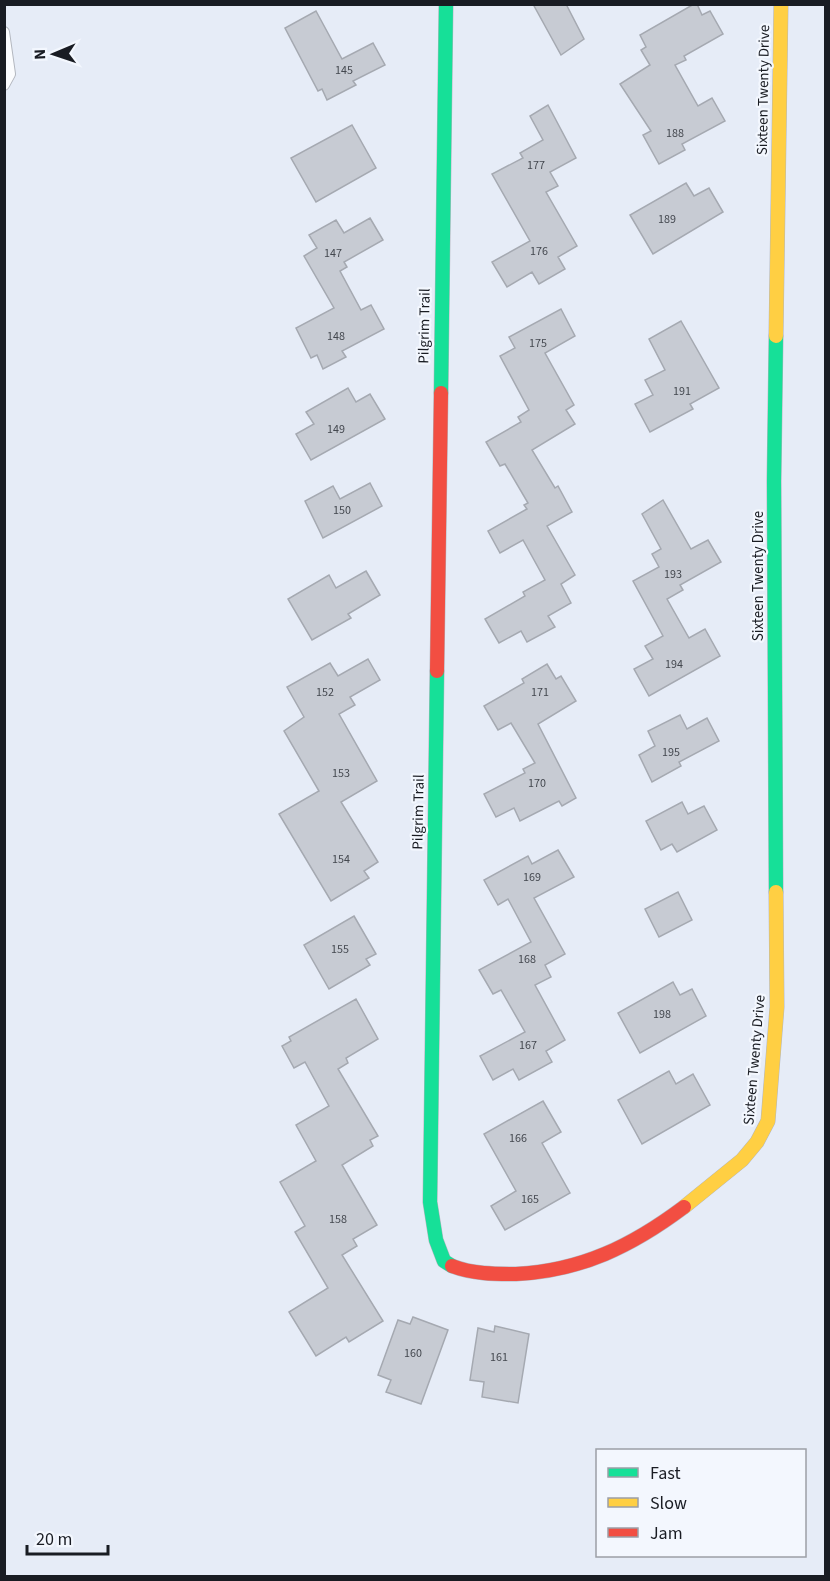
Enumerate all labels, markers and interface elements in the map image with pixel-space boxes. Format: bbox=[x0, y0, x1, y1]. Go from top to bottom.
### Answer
north arrow bbox=[24, 24, 84, 84]
street label: Sixteen Twenty Drive bbox=[752, 25, 775, 155]
text: N bbox=[29, 49, 51, 60]
house number: 145 bbox=[335, 62, 353, 79]
house number: 188 bbox=[666, 125, 684, 142]
house number: 177 bbox=[527, 157, 545, 174]
house number: 189 bbox=[658, 211, 676, 228]
house number: 176 bbox=[530, 243, 548, 260]
house number: 147 bbox=[324, 245, 342, 262]
street label: Pilgrim Trail bbox=[413, 288, 436, 364]
house number: 148 bbox=[327, 328, 345, 345]
house number: 175 bbox=[529, 335, 547, 352]
house number: 191 bbox=[673, 383, 691, 400]
house number: 149 bbox=[327, 421, 345, 438]
house number: 150 bbox=[333, 502, 351, 519]
street label: Sixteen Twenty Drive bbox=[748, 511, 769, 641]
house number: 193 bbox=[664, 566, 682, 583]
house number: 194 bbox=[665, 656, 683, 673]
house number: 152 bbox=[316, 684, 334, 701]
house number: 171 bbox=[531, 684, 549, 701]
house number: 195 bbox=[662, 744, 680, 761]
house number: 153 bbox=[332, 765, 350, 782]
street label: Pilgrim Trail bbox=[407, 774, 430, 850]
house number: 170 bbox=[528, 775, 546, 792]
house number: 154 bbox=[332, 851, 350, 868]
house number: 169 bbox=[523, 869, 541, 886]
house number: 155 bbox=[331, 941, 349, 958]
house number: 168 bbox=[518, 951, 536, 968]
street label: Sixteen Twenty Drive bbox=[738, 994, 771, 1126]
house number: 198 bbox=[653, 1006, 671, 1023]
house number: 167 bbox=[519, 1037, 537, 1054]
house number: 166 bbox=[509, 1130, 527, 1147]
house number: 165 bbox=[521, 1191, 539, 1208]
house number: 158 bbox=[329, 1211, 347, 1228]
house number: 160 bbox=[404, 1345, 422, 1362]
house number: 161 bbox=[490, 1349, 508, 1366]
legend bbox=[596, 1449, 806, 1557]
text: Fast bbox=[650, 1461, 681, 1486]
text: Slow bbox=[650, 1491, 687, 1516]
scale bar bbox=[27, 1518, 108, 1556]
text: Jam bbox=[650, 1521, 683, 1546]
text: 20 m bbox=[36, 1527, 72, 1552]

